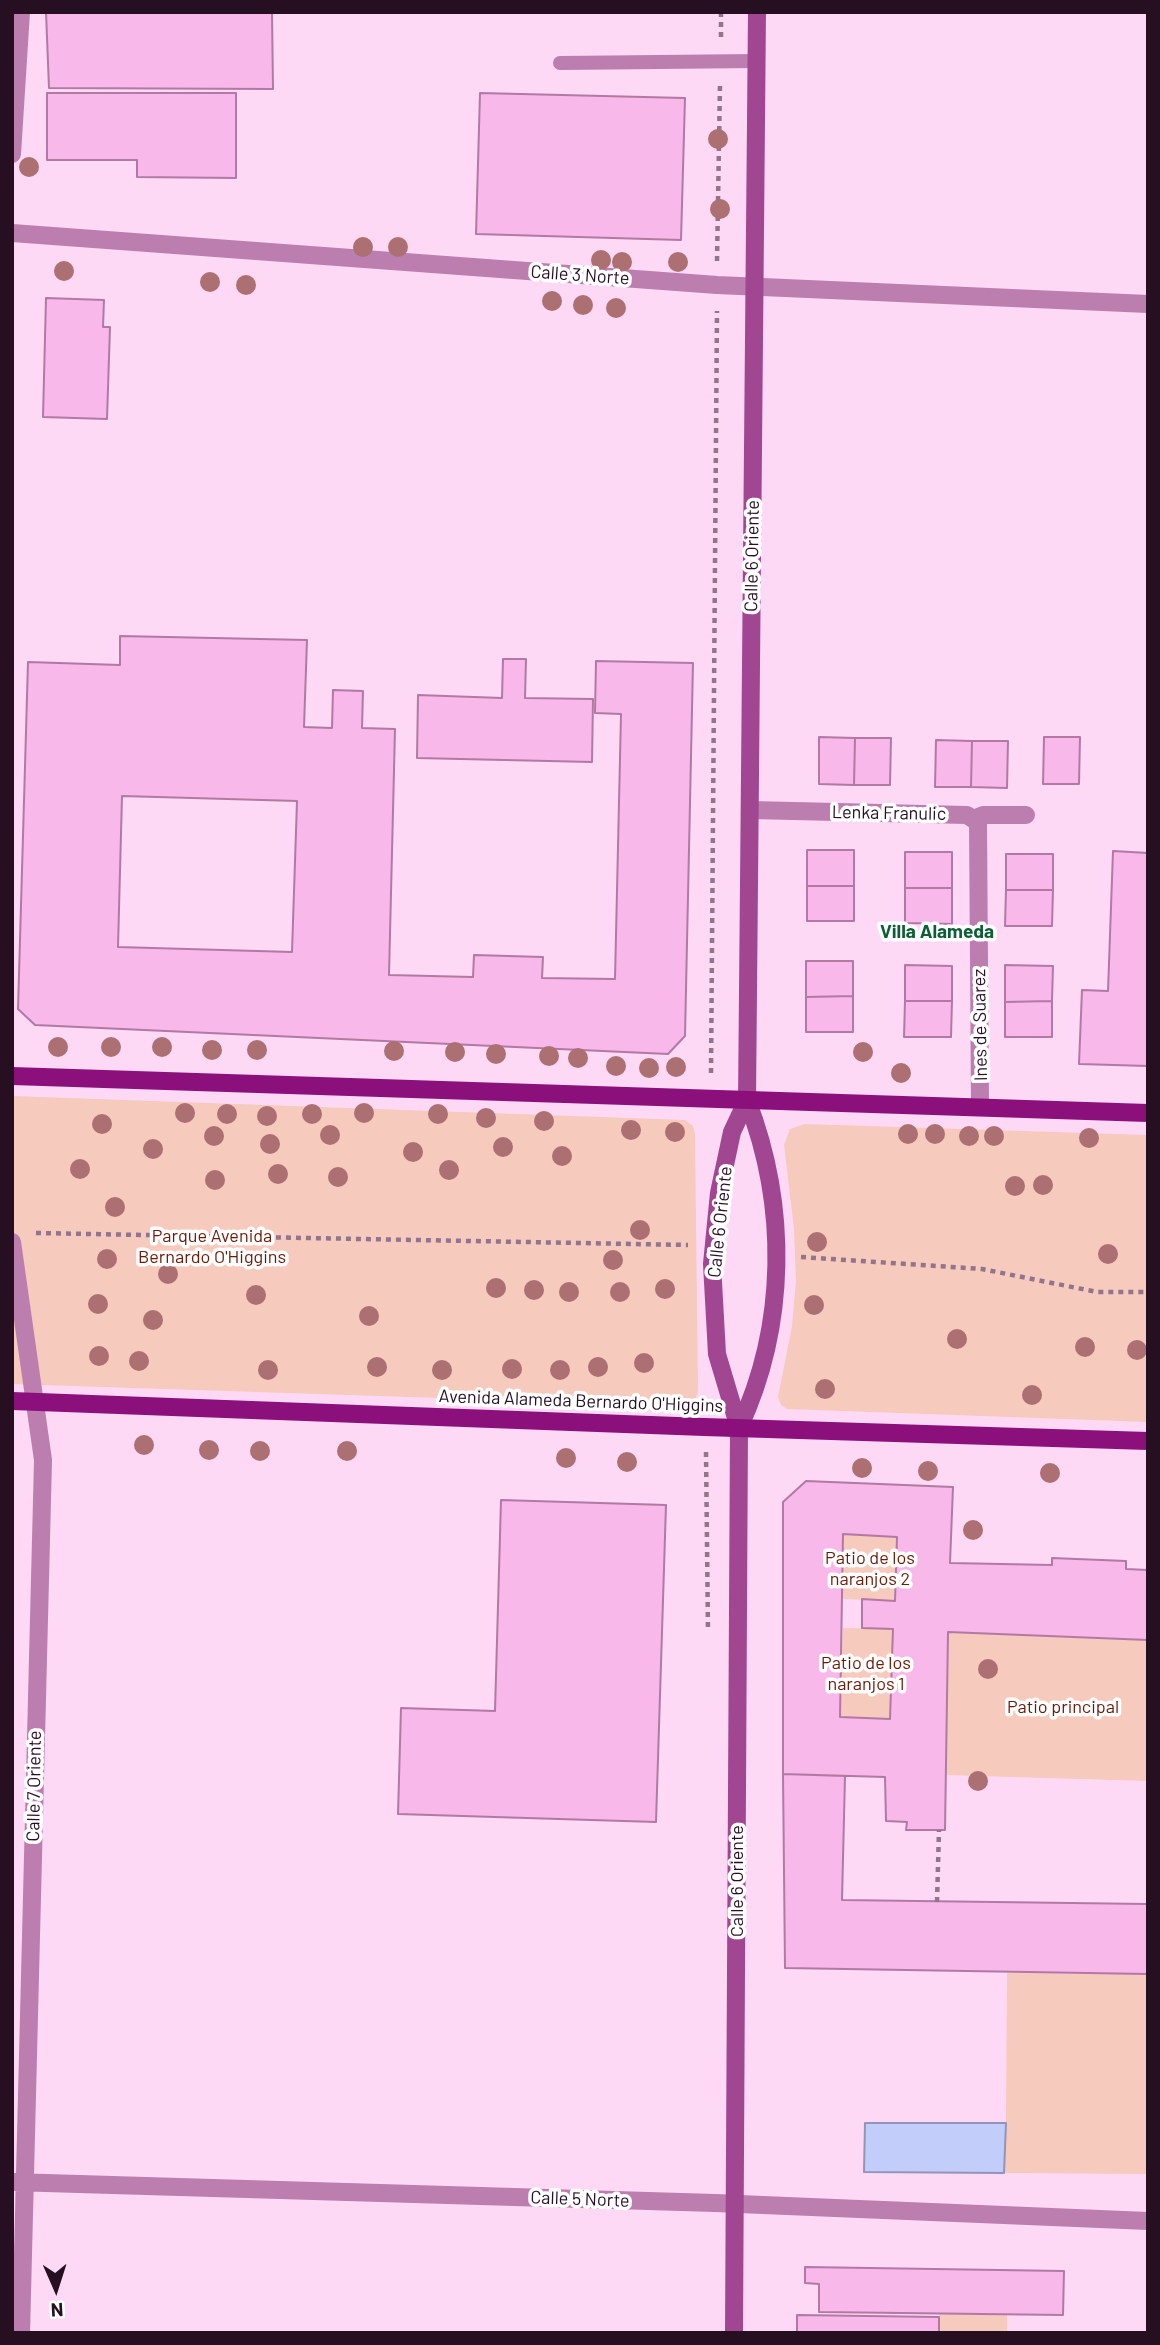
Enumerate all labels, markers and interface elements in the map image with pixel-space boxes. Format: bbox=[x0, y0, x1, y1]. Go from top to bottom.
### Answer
street label: Calle 3 Norte bbox=[530, 261, 630, 289]
street label: Calle 6 Oriente bbox=[740, 500, 764, 612]
street label: Lenka Franulic bbox=[832, 801, 946, 825]
district label: Villa Alameda bbox=[880, 921, 994, 943]
street label: Ines de Suarez bbox=[968, 969, 992, 1081]
street label: Calle 6 Oriente bbox=[703, 1165, 737, 1279]
park label: Parque Avenida Bernardo O'Higgins bbox=[138, 1225, 286, 1268]
street label: Avenida Alameda Bernardo O'Higgins bbox=[438, 1385, 724, 1417]
park label: Patio de los naranjos 2 bbox=[825, 1547, 915, 1590]
park label: Patio de los naranjos 1 bbox=[821, 1652, 911, 1694]
park label: Patio principal bbox=[1007, 1696, 1119, 1718]
street label: Calle 7 Oriente bbox=[22, 1730, 46, 1842]
street label: Calle 6 Oriente bbox=[726, 1825, 748, 1937]
street label: Calle 5 Norte bbox=[530, 2186, 630, 2212]
north arrow bbox=[21, 2254, 91, 2324]
text: N bbox=[50, 2299, 64, 2322]

